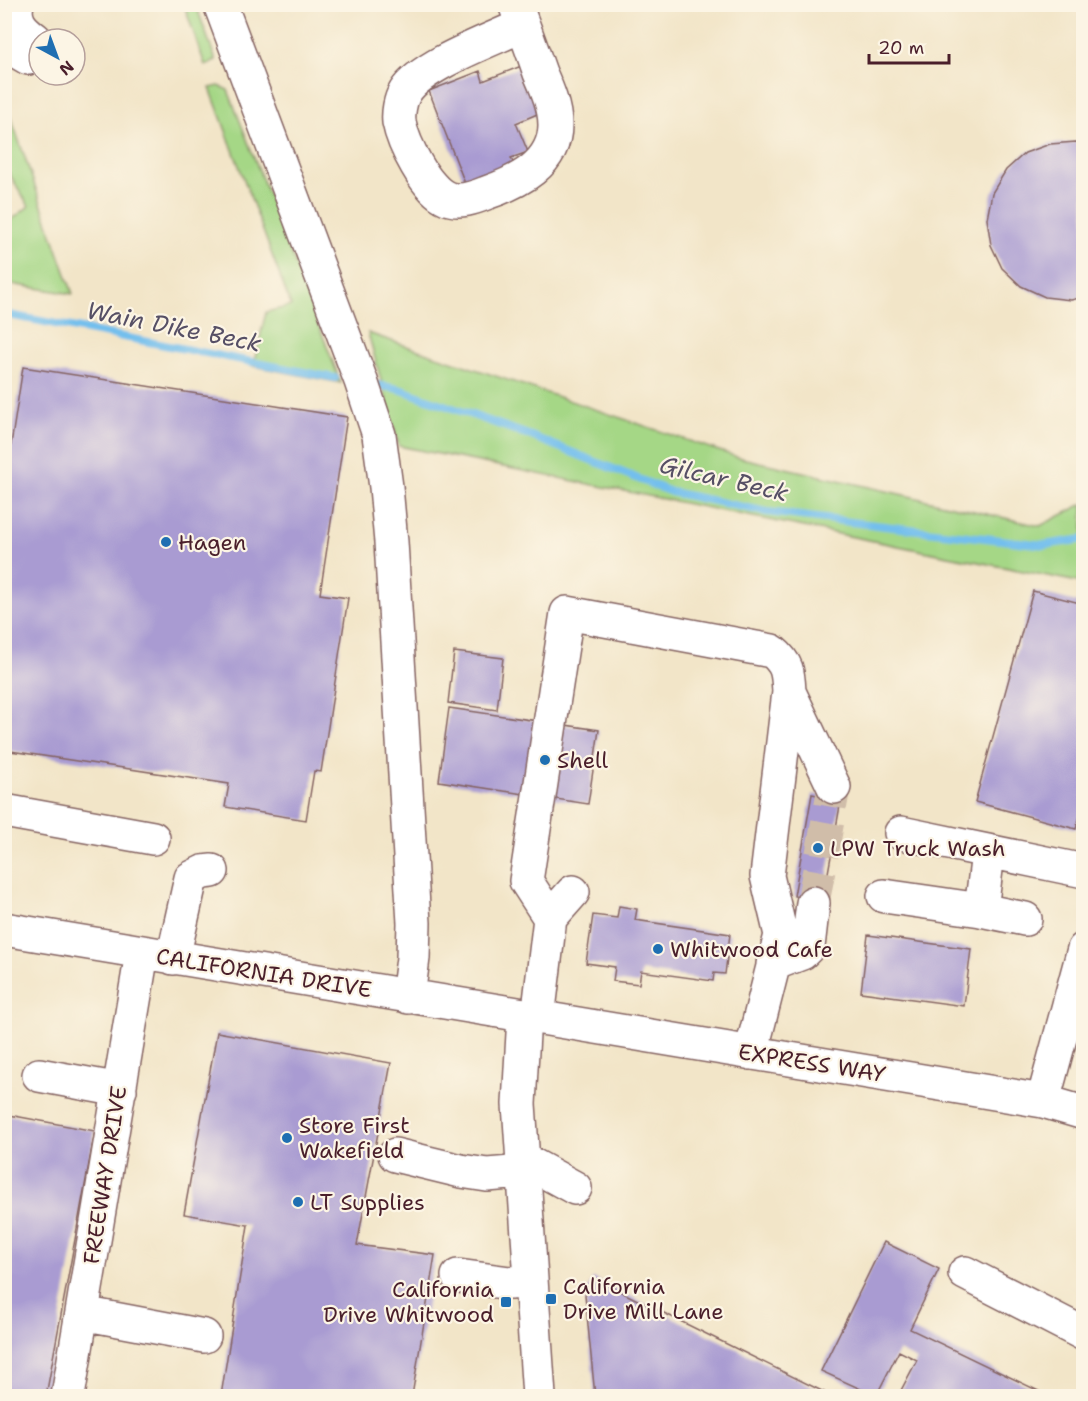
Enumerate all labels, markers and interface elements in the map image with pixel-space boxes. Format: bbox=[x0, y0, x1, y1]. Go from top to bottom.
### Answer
north arrow bbox=[27, 27, 87, 87]
scale bar bbox=[869, 27, 948, 65]
text: 20 m bbox=[878, 36, 924, 60]
text: N bbox=[55, 56, 78, 80]
water label: Wain Dike Beck bbox=[84, 294, 264, 360]
water label: Gilcar Beck bbox=[656, 449, 792, 509]
place label: Hagen bbox=[178, 528, 246, 557]
marker: Hagen bbox=[159, 535, 173, 549]
place label: Shell bbox=[557, 746, 608, 775]
marker: Shell bbox=[538, 753, 552, 767]
place label: LPW Truck Wash bbox=[830, 834, 1006, 863]
marker: LPW Truck Wash bbox=[811, 841, 825, 855]
place label: Whitwood Cafe bbox=[670, 935, 833, 964]
street label: CALIFORNIA DRIVE bbox=[154, 942, 374, 1004]
marker: Whitwood Cafe bbox=[651, 942, 665, 956]
street label: EXPRESS WAY bbox=[736, 1037, 888, 1089]
street label: FREEWAY DRIVE bbox=[77, 1084, 133, 1266]
place label: Store First Wakefield bbox=[299, 1111, 410, 1165]
marker: Store First Wakefield bbox=[280, 1131, 294, 1145]
place label: LT Supplies bbox=[310, 1188, 425, 1217]
marker: LT Supplies bbox=[291, 1195, 305, 1209]
place label: California Drive Mill Lane bbox=[563, 1272, 724, 1326]
place label: California Drive Whitwood bbox=[323, 1275, 494, 1329]
marker: California Drive Mill Lane bbox=[544, 1292, 558, 1306]
marker: California Drive Whitwood bbox=[499, 1295, 513, 1309]

